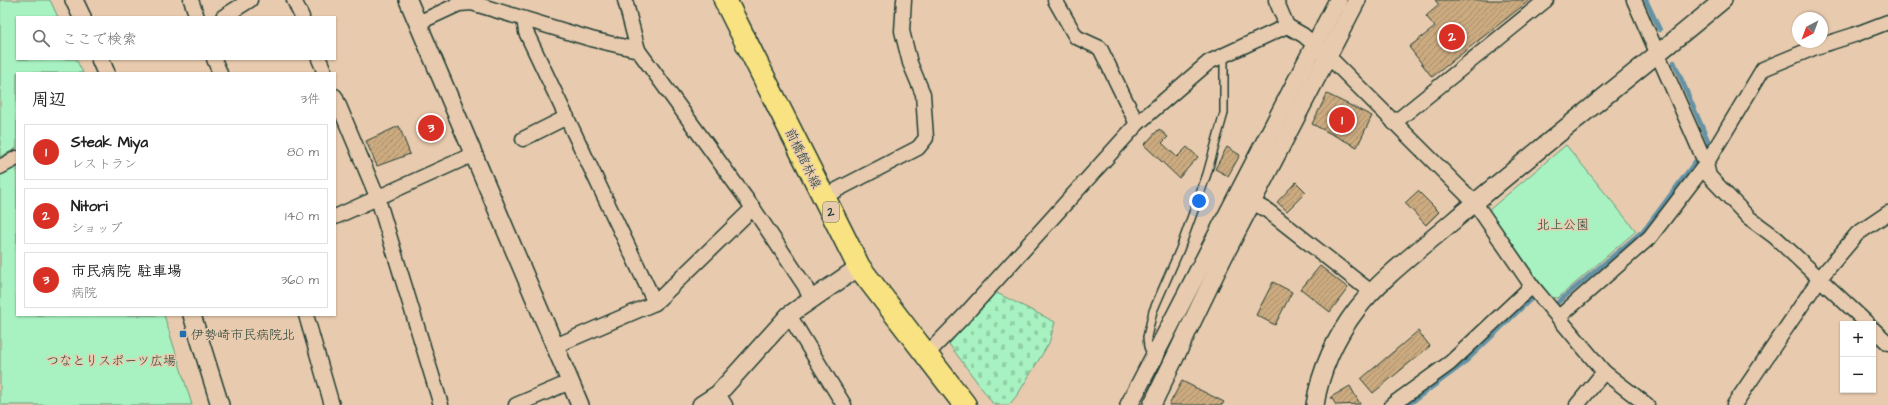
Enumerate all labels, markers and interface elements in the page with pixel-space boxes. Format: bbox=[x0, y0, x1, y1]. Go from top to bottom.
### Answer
north arrow bbox=[1792, 12, 1828, 48]
search box bbox=[16, 16, 336, 60]
pin: 2 bbox=[1439, 22, 1465, 52]
icon: search bbox=[30, 27, 52, 49]
text: ここで検索 bbox=[62, 29, 137, 50]
text: 周辺 bbox=[32, 88, 66, 112]
text: 3件 bbox=[300, 90, 320, 108]
pin: 1 bbox=[1329, 105, 1355, 135]
pin: 3 bbox=[418, 113, 444, 143]
street label: 前橋館林線 bbox=[781, 125, 826, 192]
text: Steak Miya bbox=[71, 132, 148, 153]
text: 1 bbox=[45, 143, 47, 161]
text: 80 m bbox=[287, 143, 319, 161]
text: レストラン bbox=[71, 155, 137, 173]
your location bbox=[1189, 191, 1209, 211]
text: Nitori bbox=[71, 196, 108, 217]
road number: 2 bbox=[823, 202, 839, 222]
text: 2 bbox=[42, 207, 50, 225]
text: 140 m bbox=[285, 207, 319, 225]
park label: 北上公園 bbox=[1537, 216, 1589, 234]
text: ショップ bbox=[71, 219, 122, 237]
text: 市民病院 駐車場 bbox=[71, 261, 182, 282]
text: 3 bbox=[43, 271, 49, 289]
text: 360 m bbox=[281, 271, 319, 289]
text: 病院 bbox=[71, 284, 97, 302]
map controls bbox=[1840, 321, 1876, 393]
button: + bbox=[1840, 321, 1876, 357]
place label: 伊勢崎市民病院北 bbox=[191, 326, 295, 344]
marker: 伊勢崎市民病院北 bbox=[178, 329, 188, 339]
park label: つなとりスポーツ広場 bbox=[46, 352, 176, 370]
button: − bbox=[1840, 357, 1876, 393]

